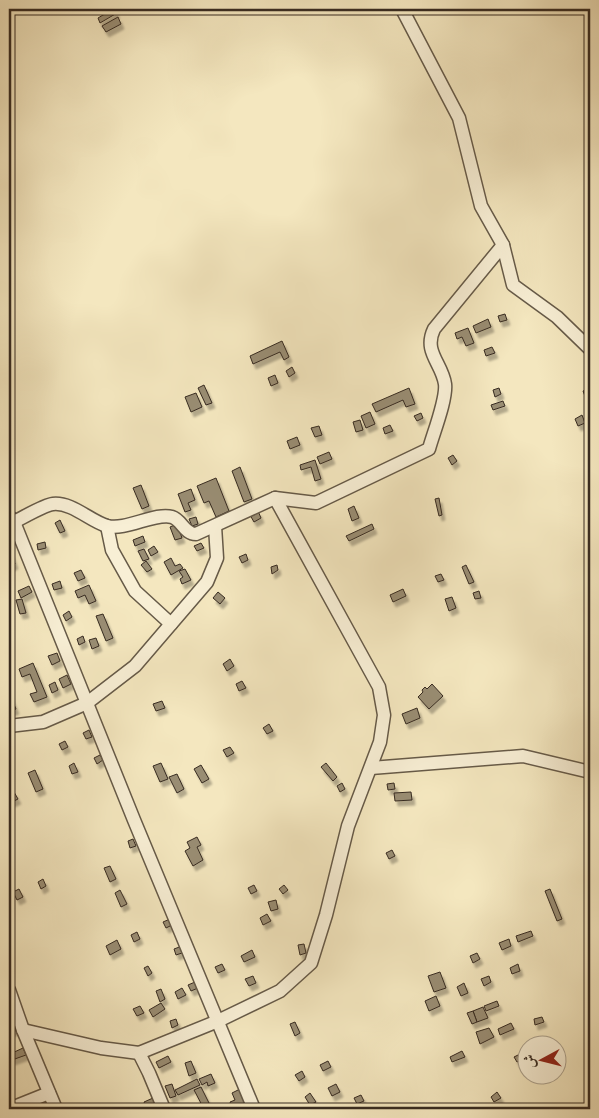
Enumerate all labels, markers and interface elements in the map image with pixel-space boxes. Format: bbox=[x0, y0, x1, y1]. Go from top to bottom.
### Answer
north arrow bbox=[516, 1036, 566, 1086]
text: ش bbox=[520, 1053, 540, 1069]

